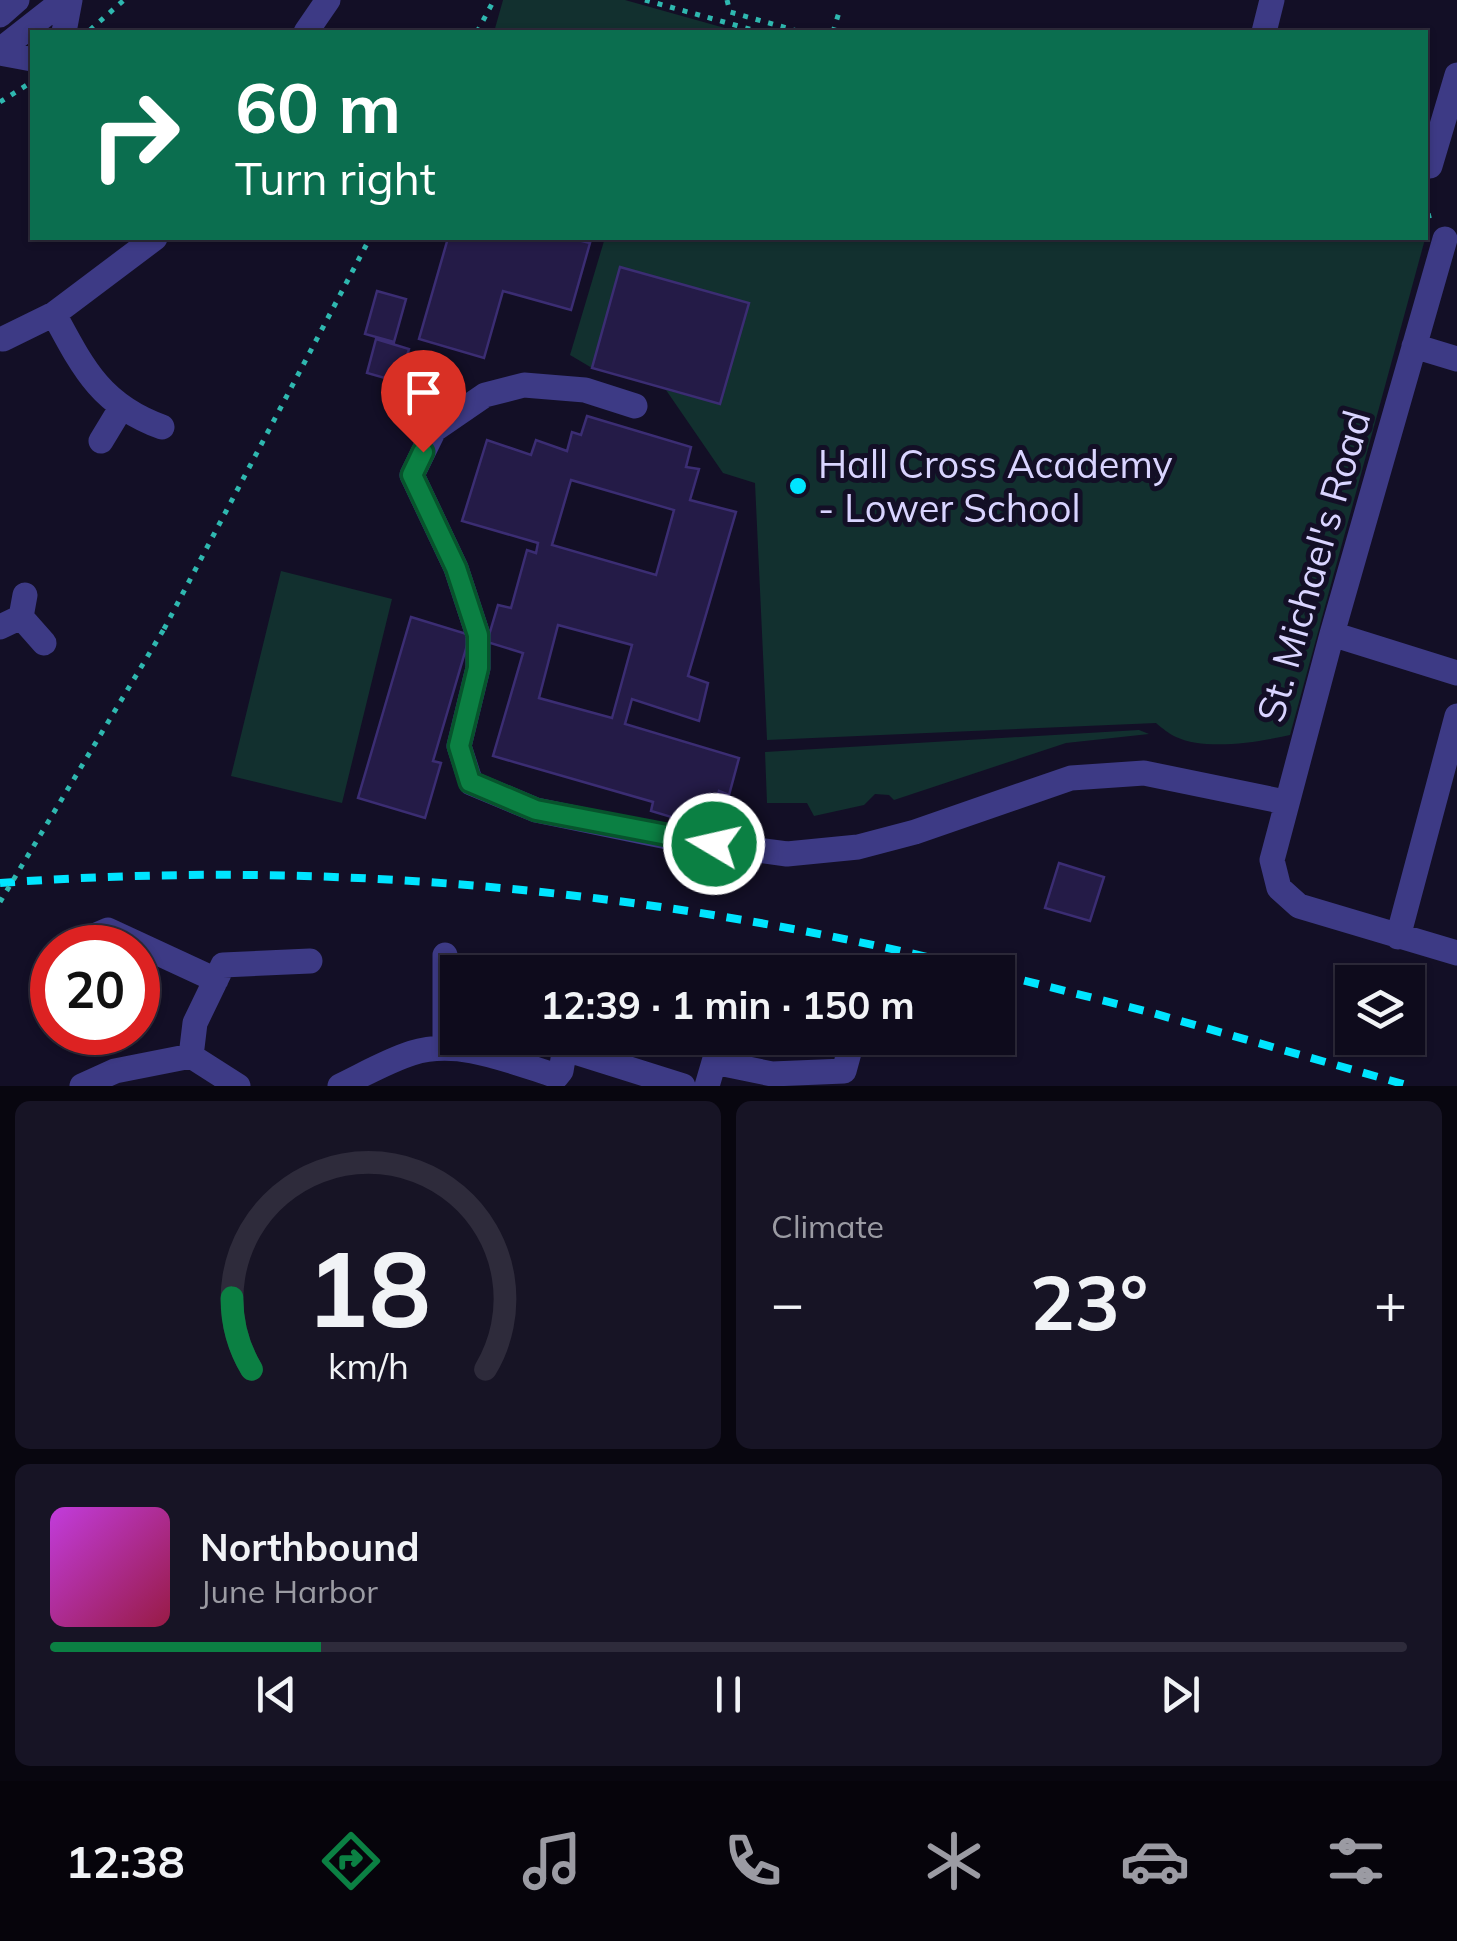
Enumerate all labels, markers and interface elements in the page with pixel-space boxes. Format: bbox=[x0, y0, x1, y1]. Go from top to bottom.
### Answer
text: 60 m bbox=[235, 63, 401, 151]
icon: right bbox=[70, 70, 200, 200]
text: Turn right bbox=[235, 150, 436, 206]
pin bbox=[381, 350, 466, 453]
icon: arrive bbox=[396, 365, 451, 420]
street label: St. Michael's Road bbox=[1246, 405, 1380, 727]
place label: Hall Cross Academy - Lower School bbox=[818, 440, 1173, 532]
marker: Hall Cross Academy - Lower School bbox=[787, 475, 809, 497]
position arrow bbox=[662, 792, 766, 896]
speed limit sign: 20 bbox=[30, 925, 160, 1055]
map controls bbox=[1335, 965, 1425, 1055]
button: layers bbox=[1335, 965, 1425, 1055]
text: 12:39 · 1 min · 150 m bbox=[540, 981, 915, 1029]
text: Climate bbox=[771, 1206, 884, 1246]
text: 18 bbox=[306, 1222, 430, 1353]
text: 23° bbox=[1030, 1255, 1148, 1349]
text: − bbox=[771, 1268, 804, 1337]
text: + bbox=[1374, 1268, 1407, 1337]
text: km/h bbox=[328, 1343, 408, 1388]
text: Northbound bbox=[200, 1523, 420, 1571]
text: June Harbor bbox=[200, 1571, 378, 1611]
icon: previous bbox=[249, 1667, 304, 1722]
icon: pause bbox=[701, 1667, 756, 1722]
icon: next bbox=[1153, 1667, 1208, 1722]
icon: directions bbox=[316, 1826, 386, 1896]
icon: music bbox=[517, 1826, 587, 1896]
icon: phone bbox=[718, 1826, 788, 1896]
icon: climate bbox=[919, 1826, 989, 1896]
icon: car bbox=[1120, 1826, 1190, 1896]
icon: filters bbox=[1321, 1826, 1391, 1896]
text: 12:38 bbox=[66, 1833, 185, 1889]

